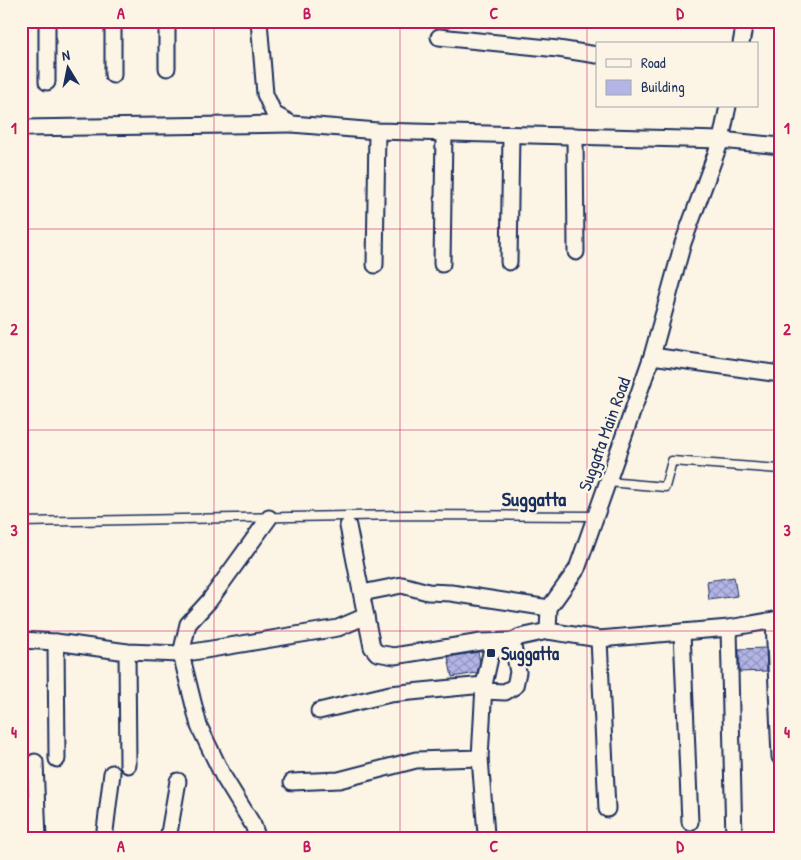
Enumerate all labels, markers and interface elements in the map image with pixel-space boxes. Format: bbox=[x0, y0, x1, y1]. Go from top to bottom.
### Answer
text: A bbox=[117, 2, 125, 24]
text: B bbox=[303, 2, 311, 24]
text: C bbox=[490, 2, 499, 24]
text: D bbox=[676, 2, 684, 24]
north arrow bbox=[42, 42, 92, 92]
legend bbox=[596, 42, 758, 108]
text: N bbox=[60, 45, 72, 65]
text: Road bbox=[641, 52, 666, 73]
text: Building bbox=[641, 76, 685, 97]
text: 1 bbox=[11, 117, 17, 139]
text: 1 bbox=[784, 117, 790, 139]
text: 2 bbox=[10, 318, 18, 340]
text: 2 bbox=[783, 318, 791, 340]
street label: Suggata Main Road bbox=[572, 374, 636, 494]
district label: Suggatta bbox=[502, 485, 566, 513]
text: 3 bbox=[10, 519, 18, 541]
text: 3 bbox=[783, 519, 791, 541]
place label: Suggatta bbox=[501, 641, 560, 667]
marker: Suggatta bbox=[485, 647, 497, 659]
text: 4 bbox=[11, 721, 17, 743]
text: 4 bbox=[784, 721, 790, 743]
text: A bbox=[117, 835, 125, 857]
text: B bbox=[303, 835, 311, 857]
text: C bbox=[490, 835, 499, 857]
text: D bbox=[676, 835, 684, 857]

